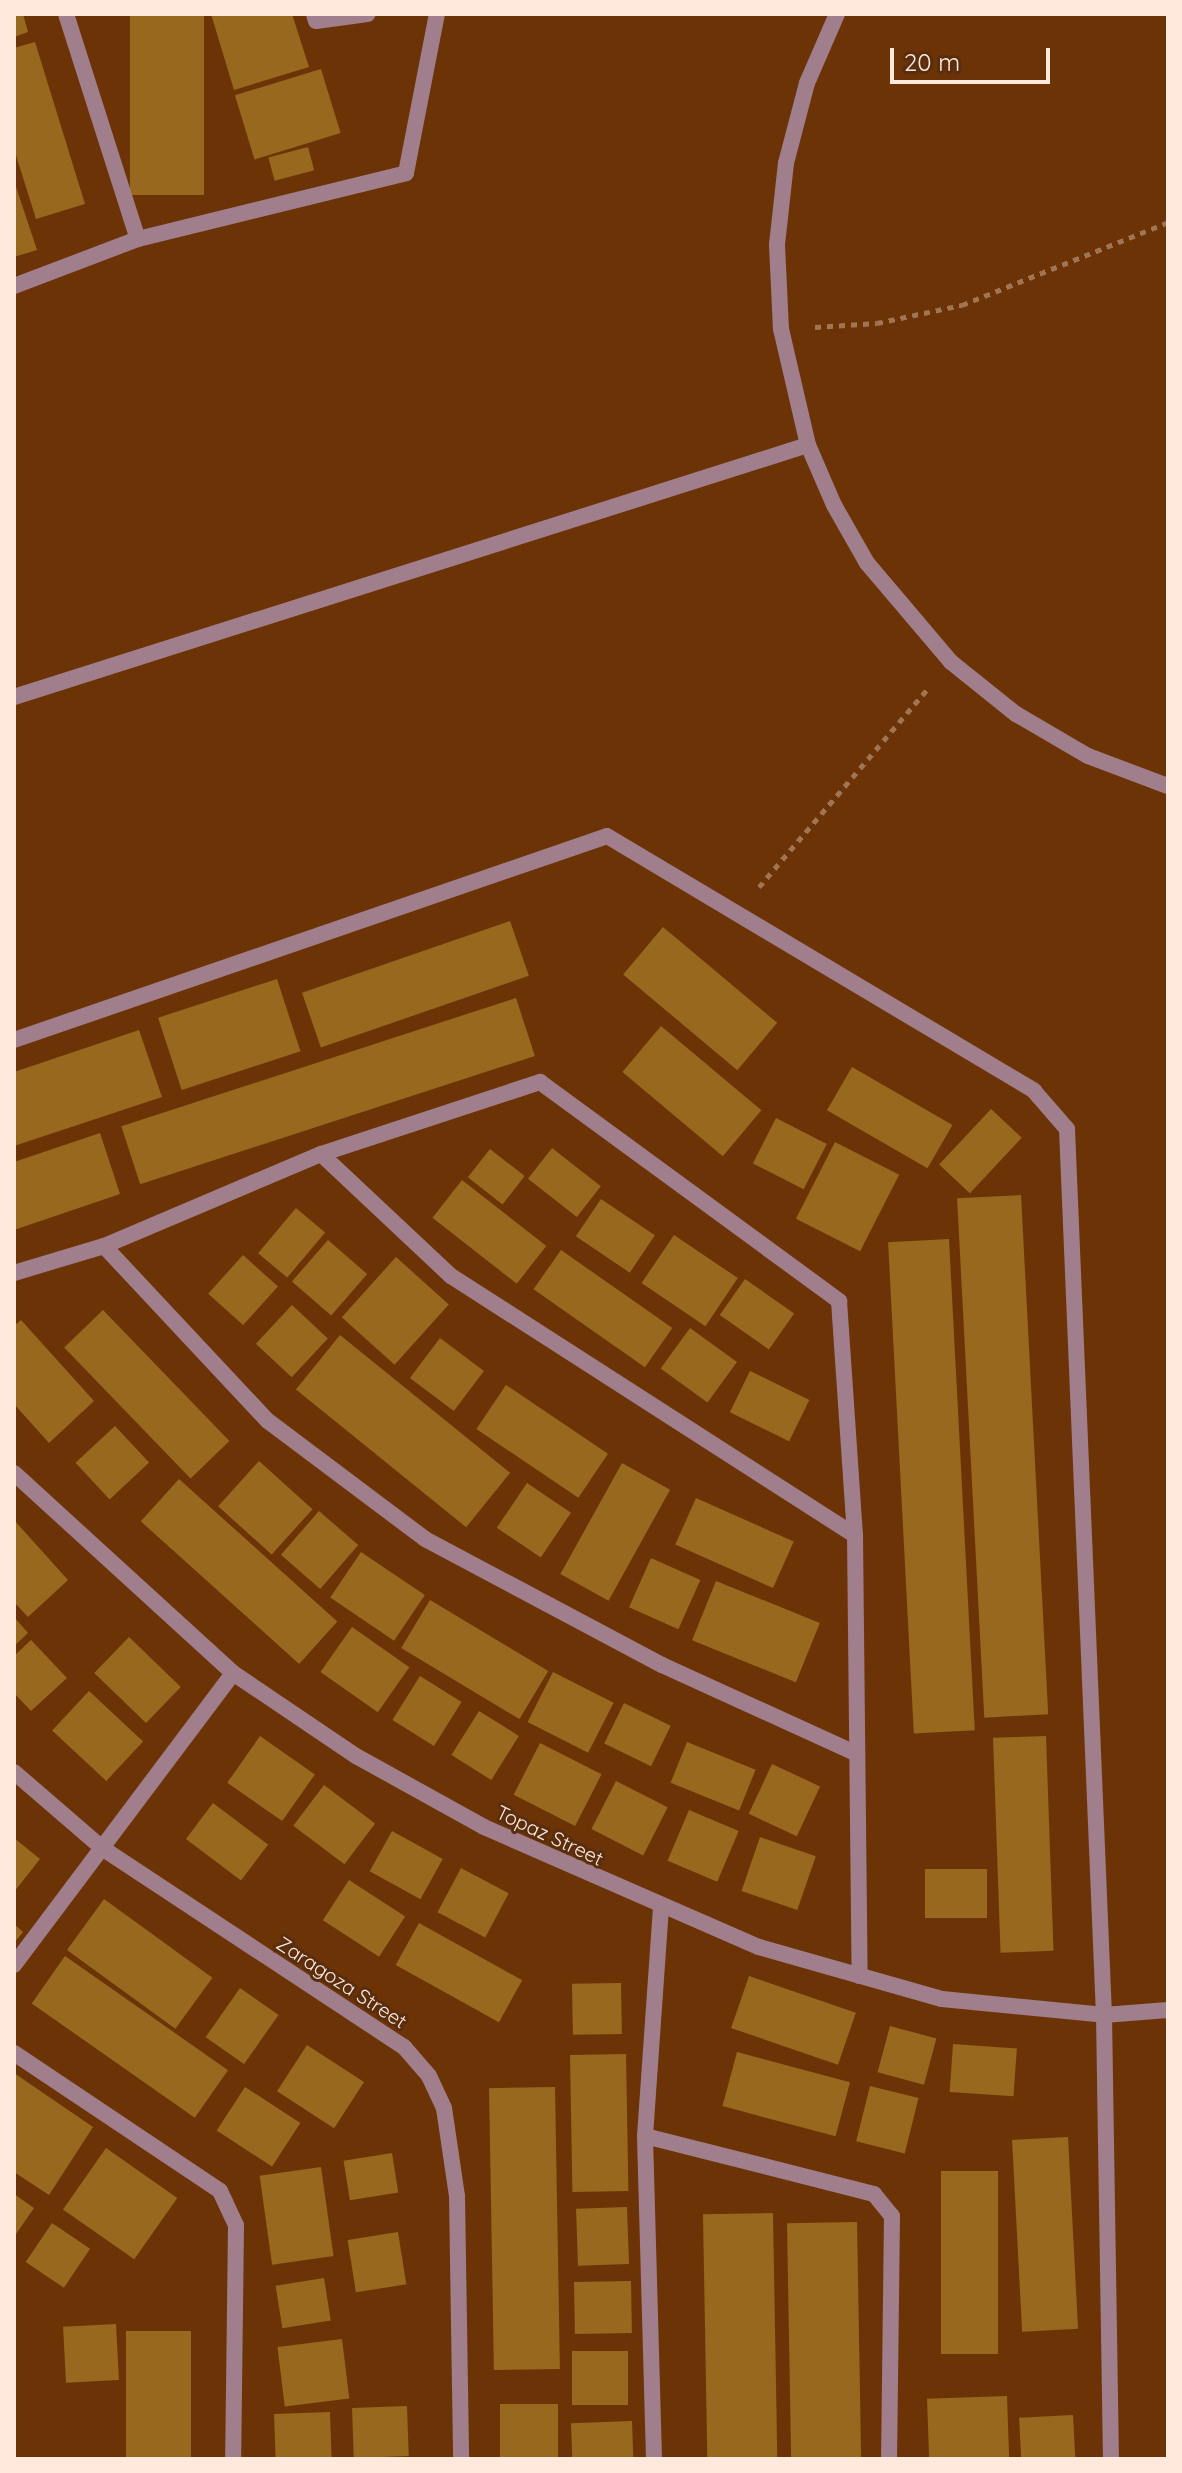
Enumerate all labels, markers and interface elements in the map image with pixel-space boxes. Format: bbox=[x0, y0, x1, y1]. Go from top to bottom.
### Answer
scale bar bbox=[894, 32, 1054, 82]
text: 20 m bbox=[904, 47, 960, 77]
street label: Topaz Street bbox=[492, 1800, 608, 1870]
street label: Zaragoza Street bbox=[272, 1931, 412, 2033]

